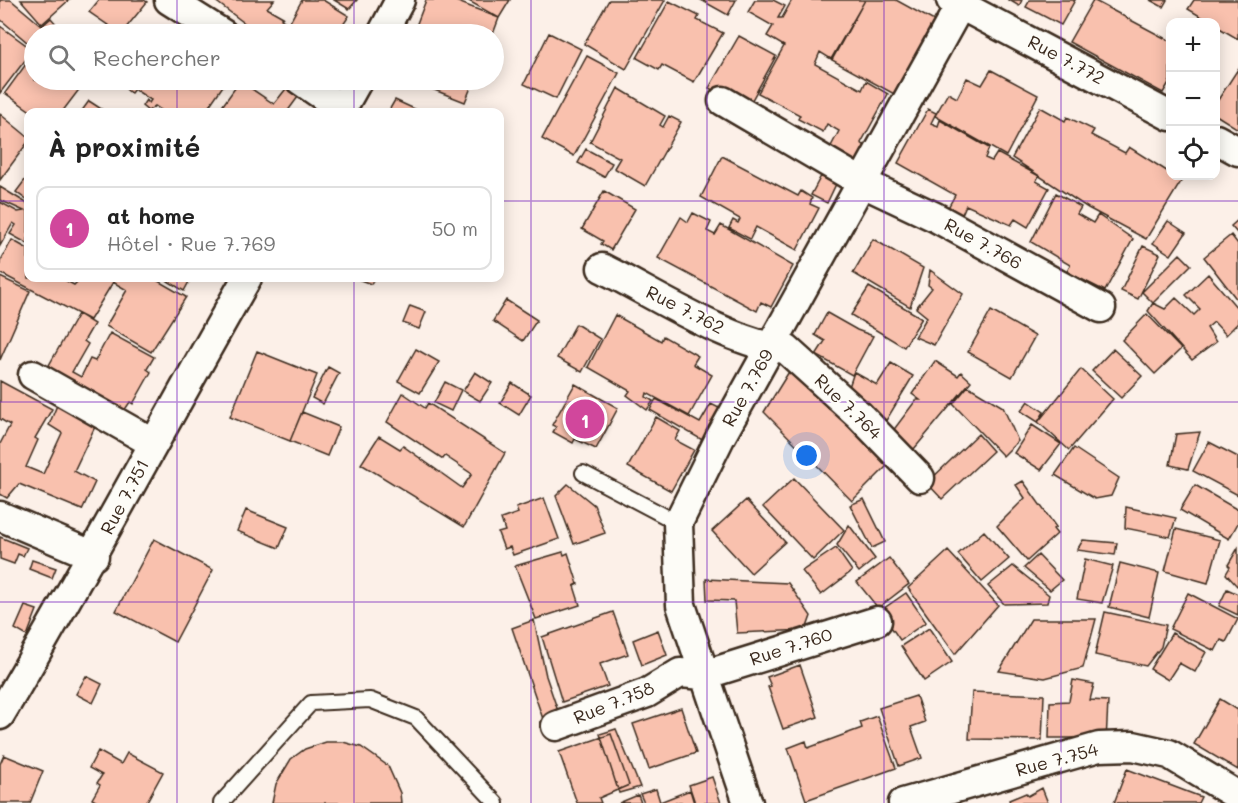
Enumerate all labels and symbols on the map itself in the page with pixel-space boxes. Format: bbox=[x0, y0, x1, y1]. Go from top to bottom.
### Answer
street label: Rue 7.772 bbox=[1024, 29, 1109, 89]
street label: Rue 7.766 bbox=[940, 212, 1027, 274]
street label: Rue 7.762 bbox=[642, 279, 729, 339]
street label: Rue 7.769 bbox=[716, 344, 778, 431]
street label: Rue 7.764 bbox=[810, 368, 888, 445]
pin: 1 bbox=[566, 396, 604, 442]
your location bbox=[792, 441, 821, 470]
street label: Rue 7.751 bbox=[94, 455, 154, 538]
street label: Rue 7.760 bbox=[746, 621, 835, 671]
street label: Rue 7.758 bbox=[570, 675, 658, 729]
street label: Rue 7.754 bbox=[1013, 736, 1101, 782]

